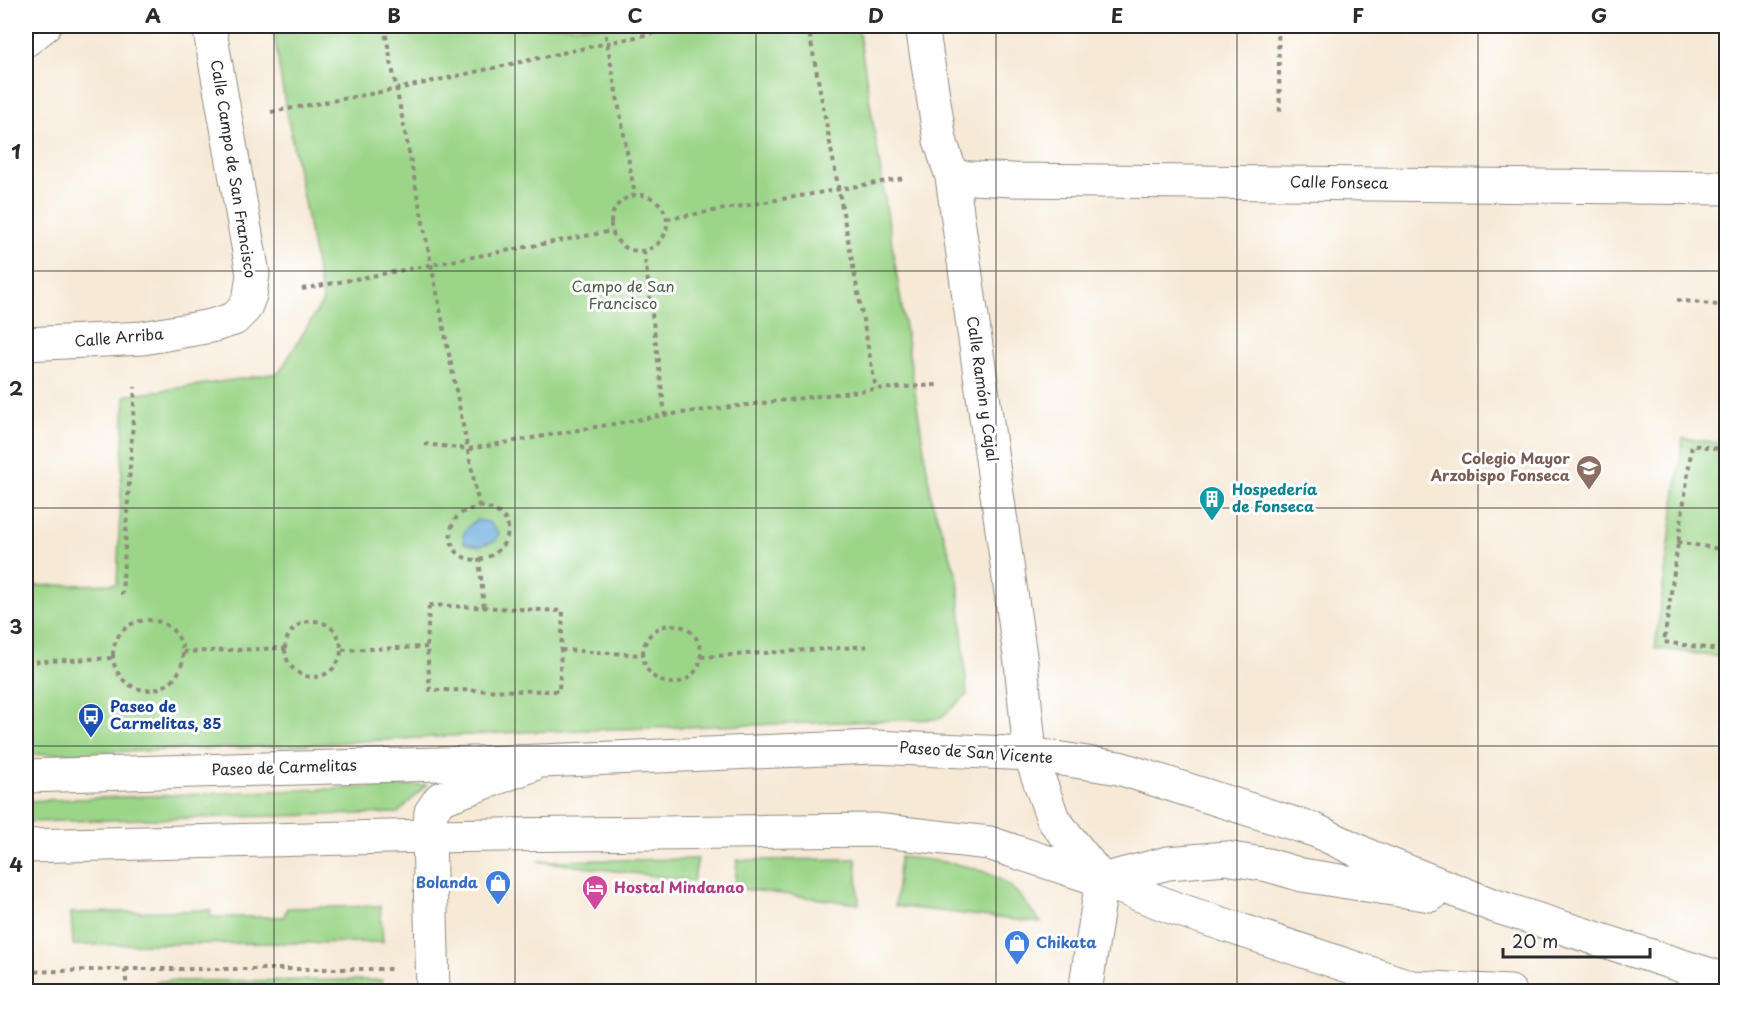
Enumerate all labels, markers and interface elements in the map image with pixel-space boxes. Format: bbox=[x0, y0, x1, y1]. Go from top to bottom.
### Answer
text: A bbox=[145, 0, 161, 30]
text: B bbox=[387, 0, 401, 30]
text: C bbox=[627, 0, 643, 30]
text: D bbox=[868, 0, 884, 30]
text: E bbox=[1111, 0, 1123, 30]
text: F bbox=[1352, 0, 1364, 30]
text: G bbox=[1591, 0, 1607, 30]
street label: Calle Campo de San Francisco bbox=[206, 58, 263, 280]
text: 1 bbox=[11, 136, 21, 166]
street label: Calle Fonseca bbox=[1290, 169, 1389, 194]
park label: Campo de San Francisco bbox=[572, 274, 674, 314]
street label: Calle Ramón y Cajal bbox=[962, 315, 1005, 463]
street label: Calle Arriba bbox=[73, 321, 165, 352]
text: 2 bbox=[9, 373, 23, 403]
place label: Colegio Mayor Arzobispo Fonseca bbox=[1430, 446, 1570, 486]
school or university icon: Colegio Mayor Arzobispo Fonseca bbox=[1574, 453, 1604, 491]
place label: Hospedería de Fonseca bbox=[1232, 477, 1318, 517]
building icon: Hospedería de Fonseca bbox=[1197, 484, 1227, 522]
text: 3 bbox=[9, 611, 23, 641]
place label: Paseo de Carmelitas, 85 bbox=[110, 694, 222, 734]
bus stop icon: Paseo de Carmelitas, 85 bbox=[76, 701, 106, 739]
street label: Paseo de San Vicente bbox=[899, 735, 1054, 768]
street label: Paseo de Carmelitas bbox=[211, 752, 357, 781]
text: 4 bbox=[9, 849, 23, 879]
shop icon: Bolanda bbox=[483, 868, 513, 906]
place label: Bolanda bbox=[416, 870, 479, 893]
hotel icon: Hostal Mindanao bbox=[580, 873, 610, 911]
place label: Hostal Mindanao bbox=[614, 875, 744, 898]
scale bar bbox=[1503, 921, 1650, 959]
text: 20 m bbox=[1512, 927, 1558, 954]
shop icon: Chikata bbox=[1002, 928, 1032, 966]
place label: Chikata bbox=[1036, 930, 1097, 953]

